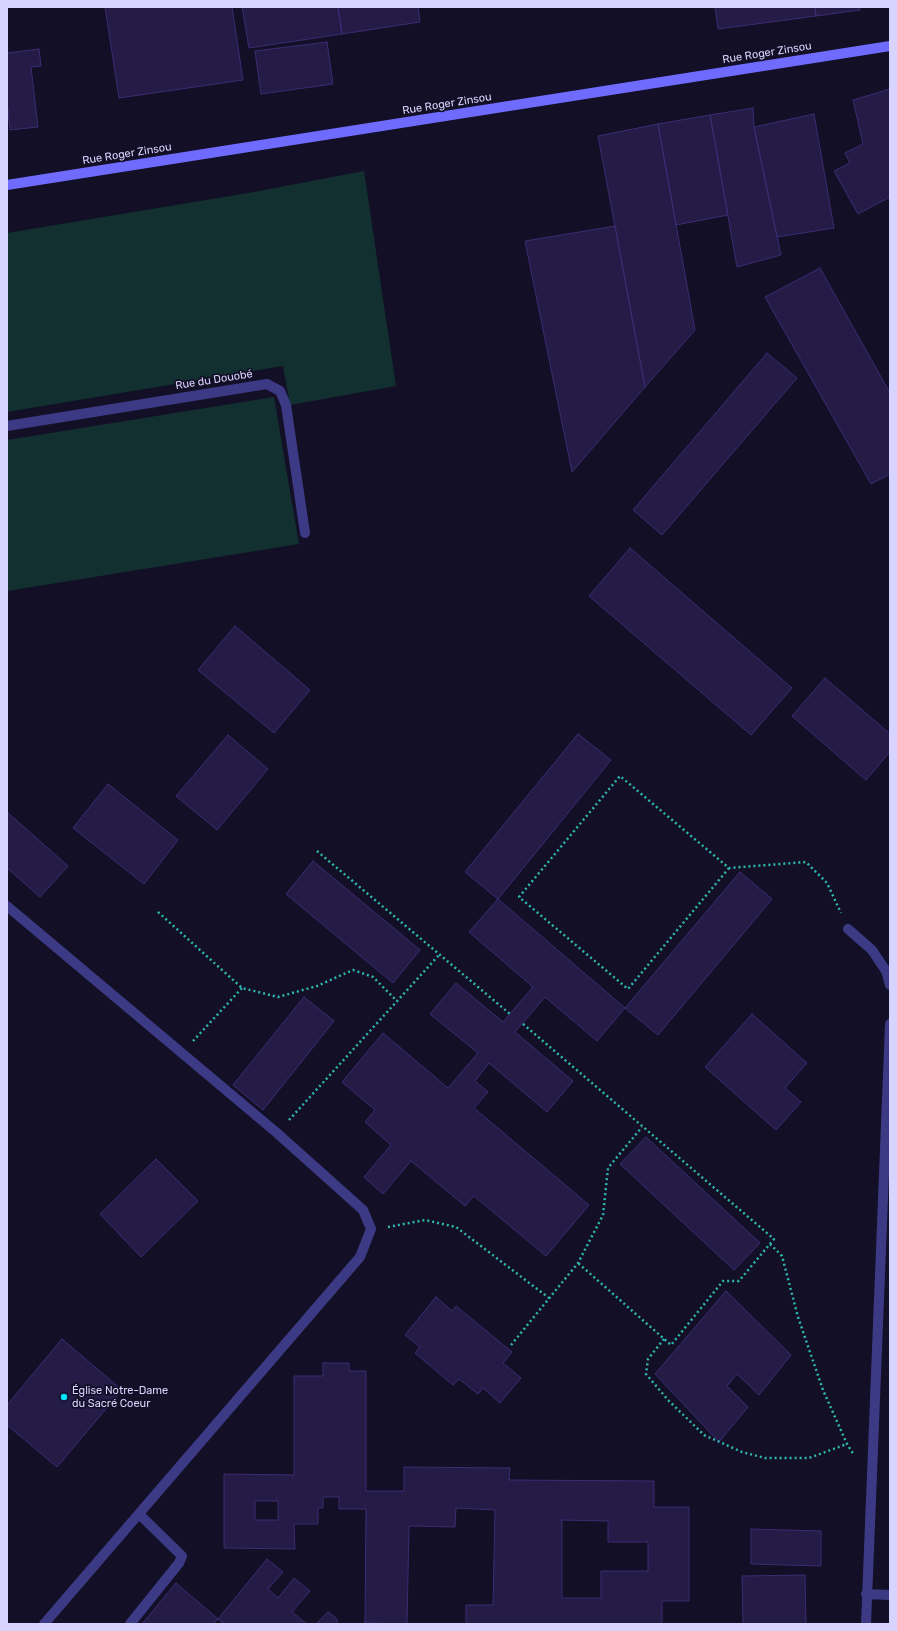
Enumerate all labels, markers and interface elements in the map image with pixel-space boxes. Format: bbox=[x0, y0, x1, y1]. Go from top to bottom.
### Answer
street label: Rue Roger Zinsou bbox=[721, 39, 813, 67]
street label: Rue Roger Zinsou bbox=[401, 90, 493, 118]
street label: Rue Roger Zinsou bbox=[81, 140, 173, 168]
street label: Rue du Douobé bbox=[174, 367, 254, 393]
place label: Église Notre-Dame du Sacré Coeur bbox=[72, 1384, 168, 1410]
marker: Église Notre-Dame du Sacré Coeur bbox=[59, 1392, 69, 1402]

